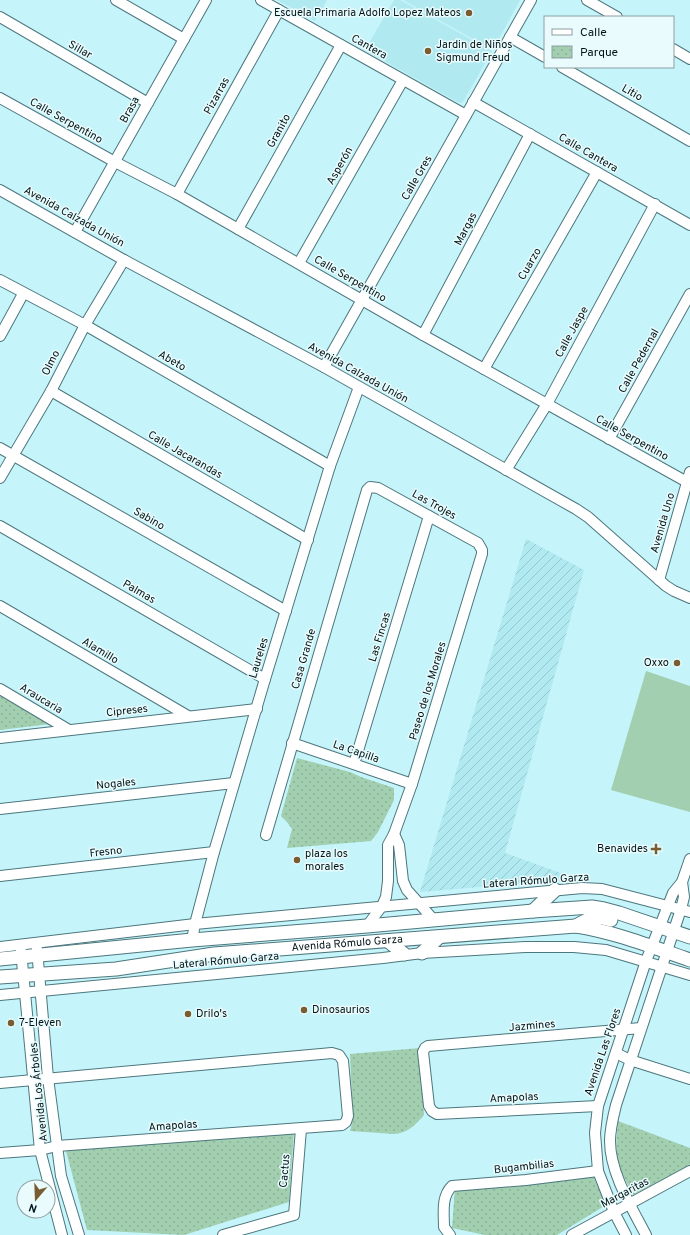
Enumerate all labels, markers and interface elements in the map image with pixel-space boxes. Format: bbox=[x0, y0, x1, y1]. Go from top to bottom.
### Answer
place label: Escuela Primaria Adolfo Lopez Mateos bbox=[274, 6, 461, 20]
marker: Escuela Primaria Adolfo Lopez Mateos bbox=[464, 8, 474, 18]
legend bbox=[544, 16, 674, 68]
text: Calle bbox=[580, 25, 607, 41]
street label: Cantera bbox=[349, 31, 390, 63]
street label: Sillar bbox=[66, 38, 95, 63]
place label: Jardin de Niños Sigmund Freud bbox=[436, 38, 512, 65]
text: Parque bbox=[580, 45, 618, 61]
marker: Jardin de Niños Sigmund Freud bbox=[423, 46, 433, 56]
street label: Pizarras bbox=[201, 75, 233, 117]
street label: Litio bbox=[619, 81, 645, 105]
street label: Brasa bbox=[117, 94, 143, 126]
street label: Calle Serpentino bbox=[27, 95, 105, 147]
street label: Granito bbox=[264, 112, 294, 150]
street label: Calle Cantera bbox=[556, 130, 620, 176]
street label: Asperón bbox=[324, 145, 356, 187]
street label: Calle Gres bbox=[399, 153, 435, 203]
street label: Avenida Calzada Unión bbox=[21, 184, 127, 250]
street label: Margas bbox=[451, 210, 481, 248]
street label: Cuarzo bbox=[515, 245, 545, 283]
street label: Calle Serpentino bbox=[311, 253, 389, 305]
street label: Calle Jaspe bbox=[552, 304, 592, 360]
street label: Calle Pedernal bbox=[616, 326, 662, 396]
street label: Avenida Calzada Unión bbox=[305, 340, 411, 406]
street label: Abeto bbox=[156, 347, 188, 375]
street label: Olmo bbox=[39, 348, 63, 378]
street label: Calle Serpentino bbox=[593, 412, 671, 464]
street label: Calle Jacarandas bbox=[145, 428, 225, 482]
street label: Las Trojes bbox=[409, 487, 459, 523]
street label: Avenida Uno bbox=[648, 491, 678, 555]
street label: Sabino bbox=[131, 504, 167, 534]
street label: Palmas bbox=[120, 577, 158, 607]
street label: Las Fincas bbox=[366, 610, 394, 664]
street label: Casa Grande bbox=[289, 627, 319, 691]
street label: Alamillo bbox=[79, 635, 121, 667]
street label: Laureles bbox=[246, 636, 272, 680]
street label: Paseo de los Morales bbox=[406, 640, 450, 742]
place label: Oxxo bbox=[644, 656, 669, 670]
marker: Oxxo bbox=[672, 658, 682, 668]
street label: Araucaria bbox=[17, 681, 65, 717]
street label: Cipreses bbox=[105, 702, 149, 720]
street label: La Capilla bbox=[331, 738, 381, 767]
street label: Nogales bbox=[95, 775, 137, 793]
place label: Benavides bbox=[597, 842, 648, 856]
street label: Fresno bbox=[89, 843, 123, 861]
marker: Benavides bbox=[651, 844, 661, 854]
place label: plaza los morales bbox=[305, 847, 348, 874]
marker: plaza los morales bbox=[292, 855, 302, 865]
street label: Lateral Rómulo Garza bbox=[482, 870, 590, 892]
street label: Avenida Rómulo Garza bbox=[291, 932, 404, 955]
street label: Lateral Rómulo Garza bbox=[172, 949, 280, 973]
place label: Dinosaurios bbox=[312, 1003, 370, 1017]
marker: Dinosaurios bbox=[299, 1005, 309, 1015]
street label: Avenida Las Flores bbox=[581, 1006, 625, 1098]
place label: Drilo's bbox=[196, 1007, 227, 1021]
marker: Drilo's bbox=[183, 1009, 193, 1019]
place label: 7-Eleven bbox=[19, 1016, 61, 1030]
street label: Jazmines bbox=[508, 1017, 556, 1035]
marker: 7-Eleven bbox=[6, 1018, 16, 1028]
street label: Avenida Los Árboles bbox=[26, 1042, 51, 1142]
street label: Amapolas bbox=[489, 1090, 539, 1106]
street label: Amapolas bbox=[148, 1117, 198, 1135]
street label: Cactus bbox=[277, 1154, 293, 1188]
street label: Bugambilias bbox=[493, 1157, 555, 1177]
street label: Margaritas bbox=[598, 1174, 652, 1212]
north arrow bbox=[16, 1179, 56, 1219]
text: N bbox=[27, 1200, 39, 1215]

